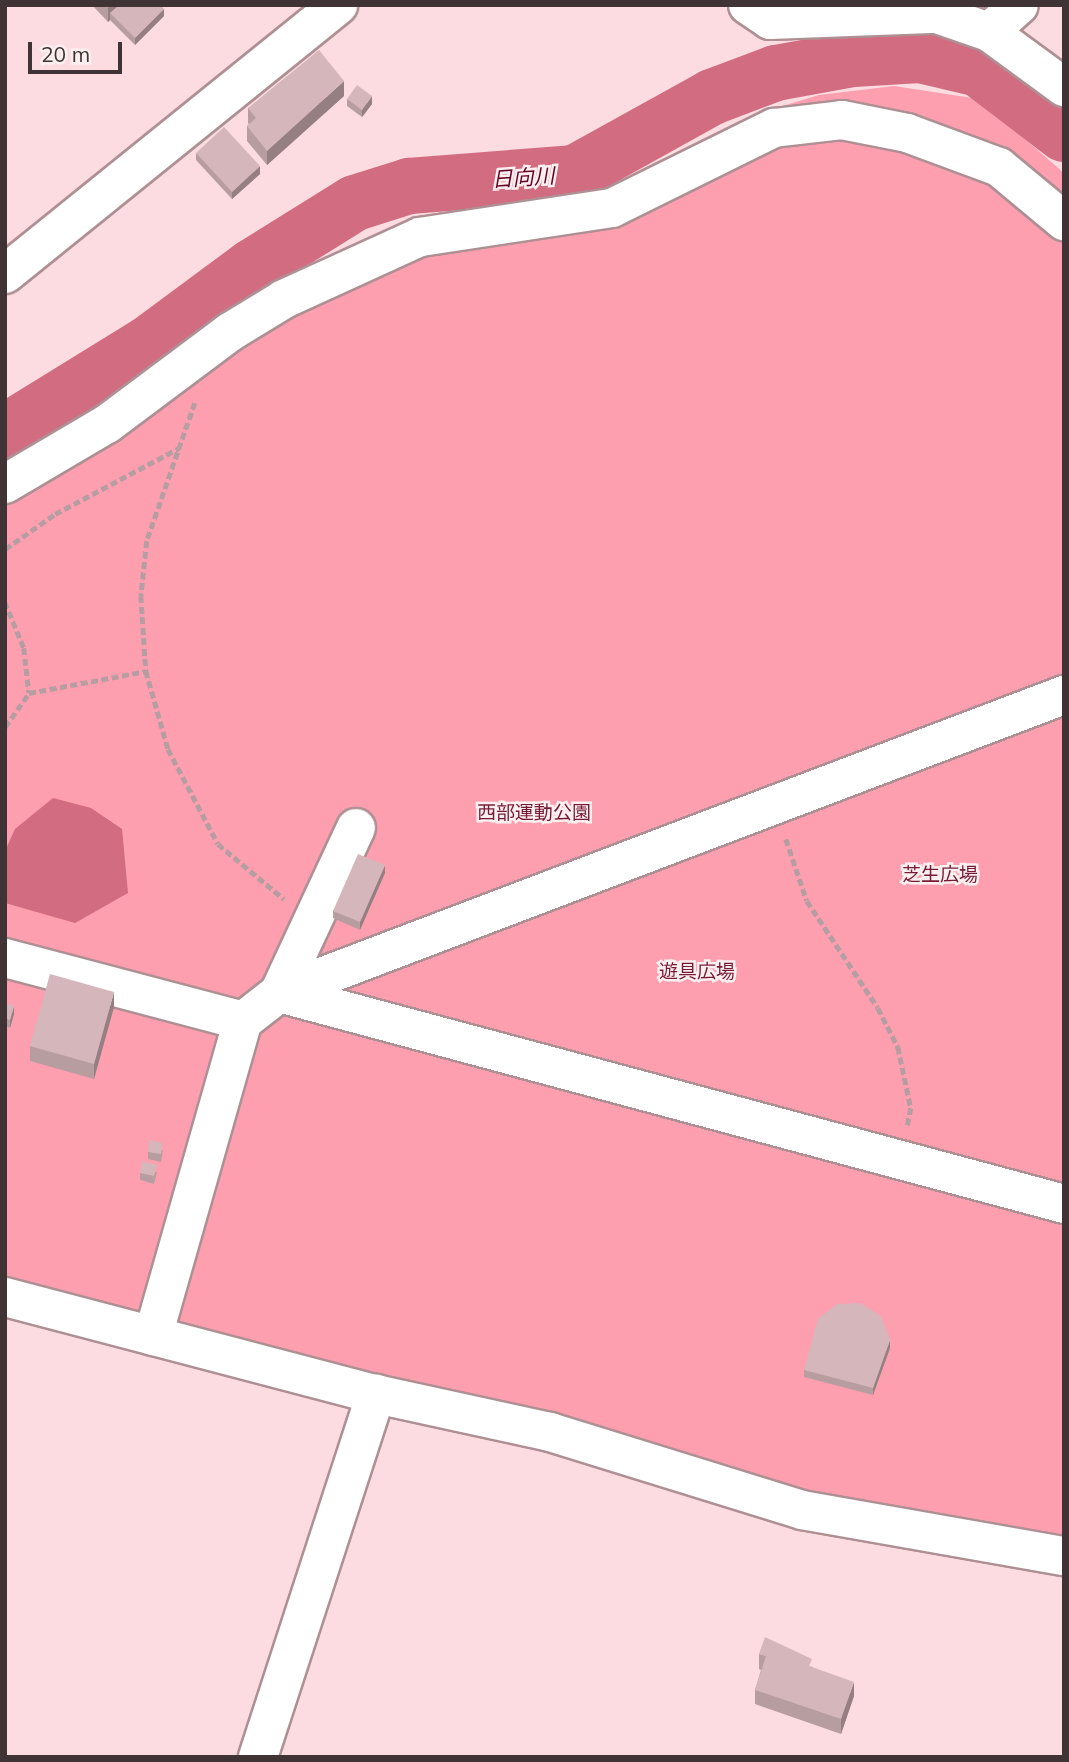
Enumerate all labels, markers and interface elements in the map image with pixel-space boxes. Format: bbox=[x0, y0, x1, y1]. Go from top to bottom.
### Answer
scale bar bbox=[32, 28, 126, 72]
text: 20 m bbox=[41, 41, 90, 67]
water label: 日向川 bbox=[491, 162, 555, 192]
park label: 西部運動公園 bbox=[477, 802, 591, 824]
park label: 芝生広場 bbox=[902, 864, 978, 886]
park label: 遊具広場 bbox=[659, 961, 735, 983]

